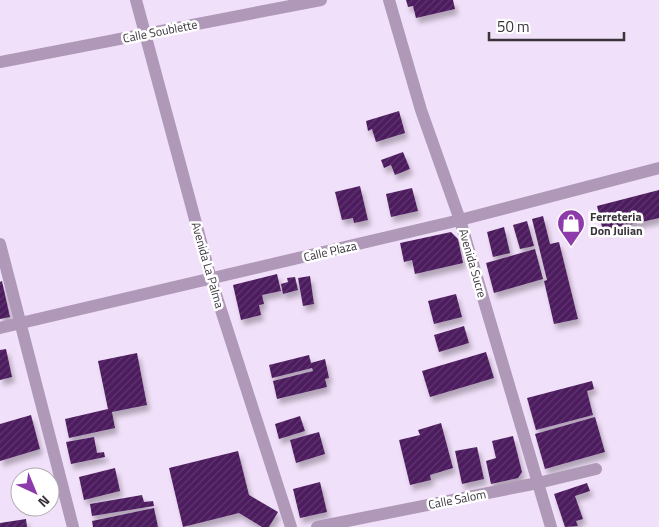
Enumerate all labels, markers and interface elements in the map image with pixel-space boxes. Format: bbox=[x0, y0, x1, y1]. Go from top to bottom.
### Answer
scale bar bbox=[489, 10, 624, 42]
street label: Calle Soublette bbox=[121, 14, 199, 48]
text: 50 m bbox=[497, 15, 530, 38]
place label: Ferreteria Don Julian bbox=[590, 207, 643, 240]
shop icon: Ferreteria Don Julian bbox=[556, 208, 586, 247]
street label: Avenida La Palma bbox=[187, 220, 229, 310]
street label: Avenida Sucre bbox=[454, 226, 492, 300]
street label: Calle Plaza bbox=[301, 236, 359, 266]
north arrow bbox=[10, 467, 60, 517]
street label: Calle Salom bbox=[426, 484, 488, 514]
text: N bbox=[34, 491, 55, 513]

